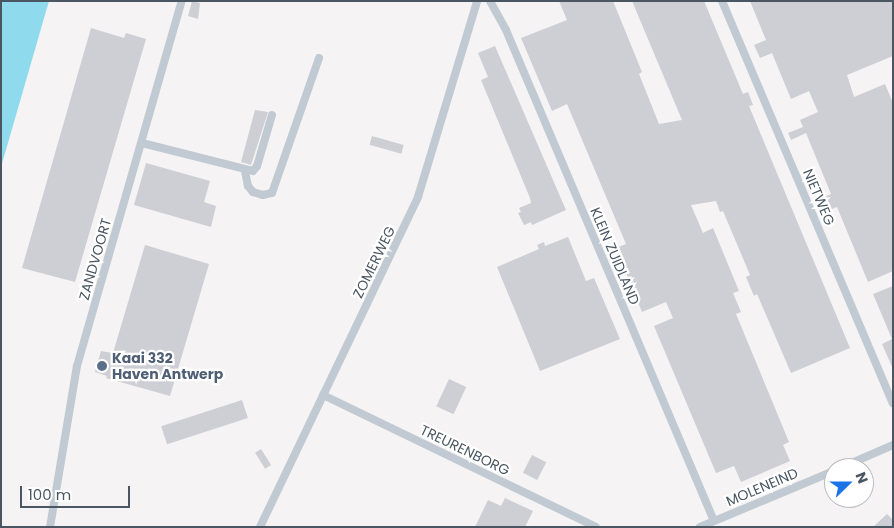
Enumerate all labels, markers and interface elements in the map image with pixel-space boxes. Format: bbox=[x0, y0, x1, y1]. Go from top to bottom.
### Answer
street label: NIETWEG bbox=[800, 166, 838, 228]
street label: KLEIN ZUIDLAND bbox=[587, 205, 643, 307]
street label: ZANDVOORT bbox=[75, 216, 115, 302]
street label: ZOMERWEG bbox=[349, 223, 399, 301]
place label: Kaai 332 Haven Antwerp bbox=[112, 350, 223, 382]
marker: Kaai 332 Haven Antwerp bbox=[96, 360, 108, 372]
street label: TREURENBORG bbox=[418, 421, 512, 479]
north arrow bbox=[824, 458, 874, 508]
street label: MOLENEIND bbox=[724, 464, 800, 510]
text: N bbox=[851, 469, 873, 486]
scale bar bbox=[22, 476, 132, 508]
text: 100 m bbox=[28, 484, 71, 505]

